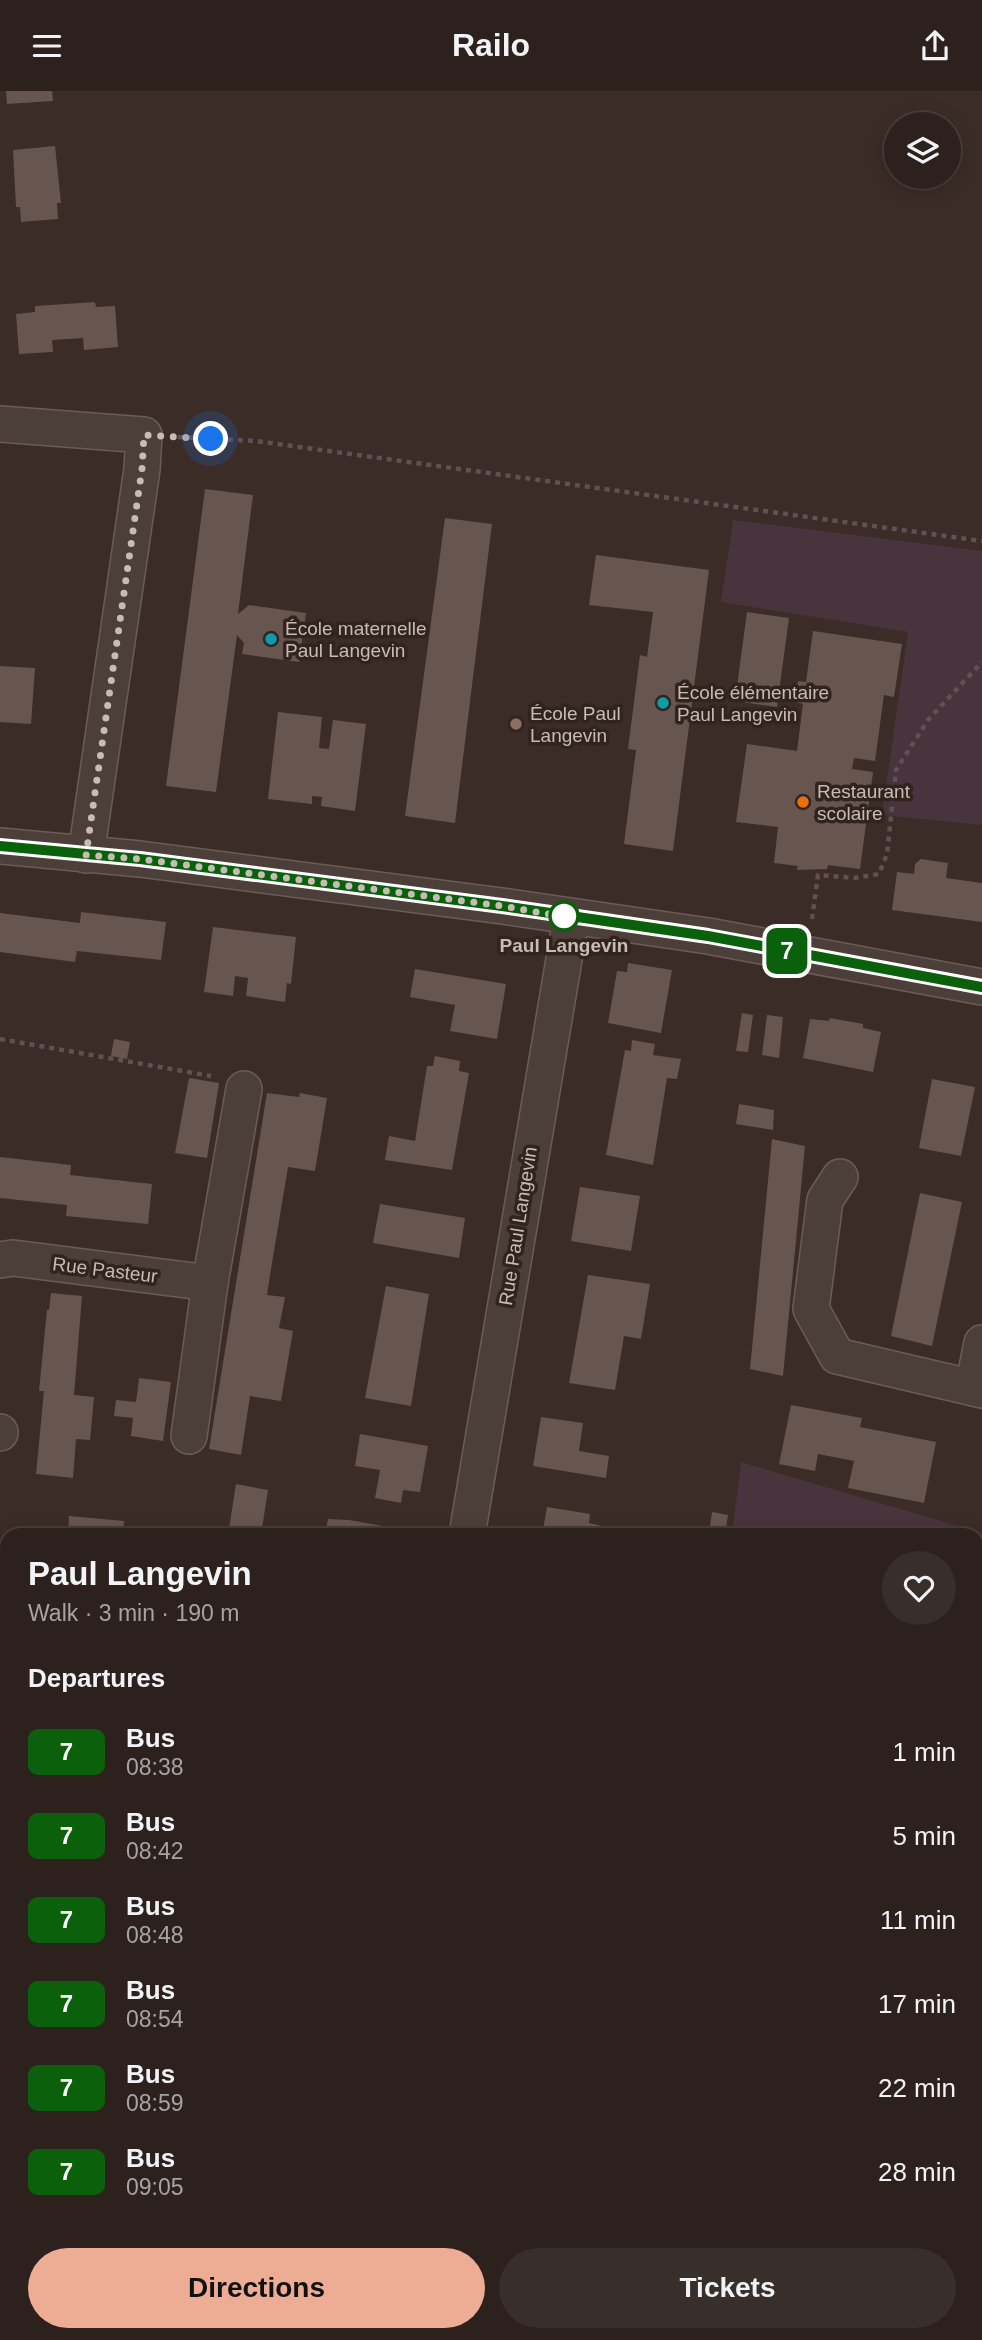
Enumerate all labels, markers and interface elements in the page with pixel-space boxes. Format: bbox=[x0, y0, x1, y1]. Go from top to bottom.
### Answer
icon: menu bbox=[28, 27, 66, 65]
text: Railo bbox=[452, 27, 530, 63]
icon: share bbox=[916, 27, 954, 65]
map controls bbox=[884, 112, 961, 189]
button: layers bbox=[884, 112, 961, 189]
your location bbox=[193, 421, 228, 456]
place label: École maternelle Paul Langevin bbox=[285, 618, 427, 661]
marker: École maternelle Paul Langevin bbox=[263, 631, 279, 647]
place label: École élémentaire Paul Langevin bbox=[677, 682, 829, 725]
marker: École élémentaire Paul Langevin bbox=[655, 695, 671, 711]
place label: École Paul Langevin bbox=[530, 703, 621, 746]
marker: École Paul Langevin bbox=[508, 716, 524, 732]
place label: Restaurant scolaire bbox=[817, 781, 911, 824]
marker: Restaurant scolaire bbox=[795, 794, 811, 810]
marker: Paul Langevin bbox=[549, 901, 579, 931]
line badge: 7 bbox=[764, 928, 810, 974]
place label: Paul Langevin bbox=[500, 935, 628, 956]
text: 7 bbox=[780, 937, 794, 964]
street label: Rue Paul Langevin bbox=[495, 1145, 541, 1307]
street label: Rue Pasteur bbox=[51, 1253, 159, 1287]
button: heart bbox=[882, 1551, 956, 1625]
text: Paul Langevin bbox=[28, 1555, 252, 1592]
text: Walk · 3 min · 190 m bbox=[28, 1600, 239, 1626]
text: Departures bbox=[28, 1663, 165, 1693]
text: Bus bbox=[126, 1723, 175, 1753]
text: 1 min bbox=[892, 1737, 956, 1767]
text: 7 bbox=[60, 1738, 73, 1765]
text: 08:38 bbox=[126, 1754, 184, 1780]
text: Bus bbox=[126, 1807, 175, 1837]
text: 5 min bbox=[892, 1821, 956, 1851]
text: 7 bbox=[60, 1822, 73, 1849]
text: 08:42 bbox=[126, 1838, 184, 1864]
text: Bus bbox=[126, 1891, 175, 1921]
text: 11 min bbox=[880, 1905, 956, 1935]
text: 7 bbox=[60, 1906, 73, 1933]
text: 08:48 bbox=[126, 1922, 184, 1948]
text: Bus bbox=[126, 1975, 175, 2005]
text: 17 min bbox=[878, 1989, 956, 2019]
text: 7 bbox=[60, 1990, 73, 2017]
text: 08:54 bbox=[126, 2006, 184, 2032]
text: Bus bbox=[126, 2059, 175, 2089]
text: 22 min bbox=[878, 2073, 956, 2103]
text: 7 bbox=[60, 2074, 73, 2101]
text: 08:59 bbox=[126, 2090, 184, 2116]
text: Bus bbox=[126, 2143, 175, 2173]
text: 28 min bbox=[878, 2157, 956, 2187]
text: 7 bbox=[60, 2158, 73, 2185]
text: 09:05 bbox=[126, 2174, 184, 2200]
button: Directions bbox=[28, 2248, 485, 2328]
button: Tickets bbox=[499, 2248, 956, 2328]

